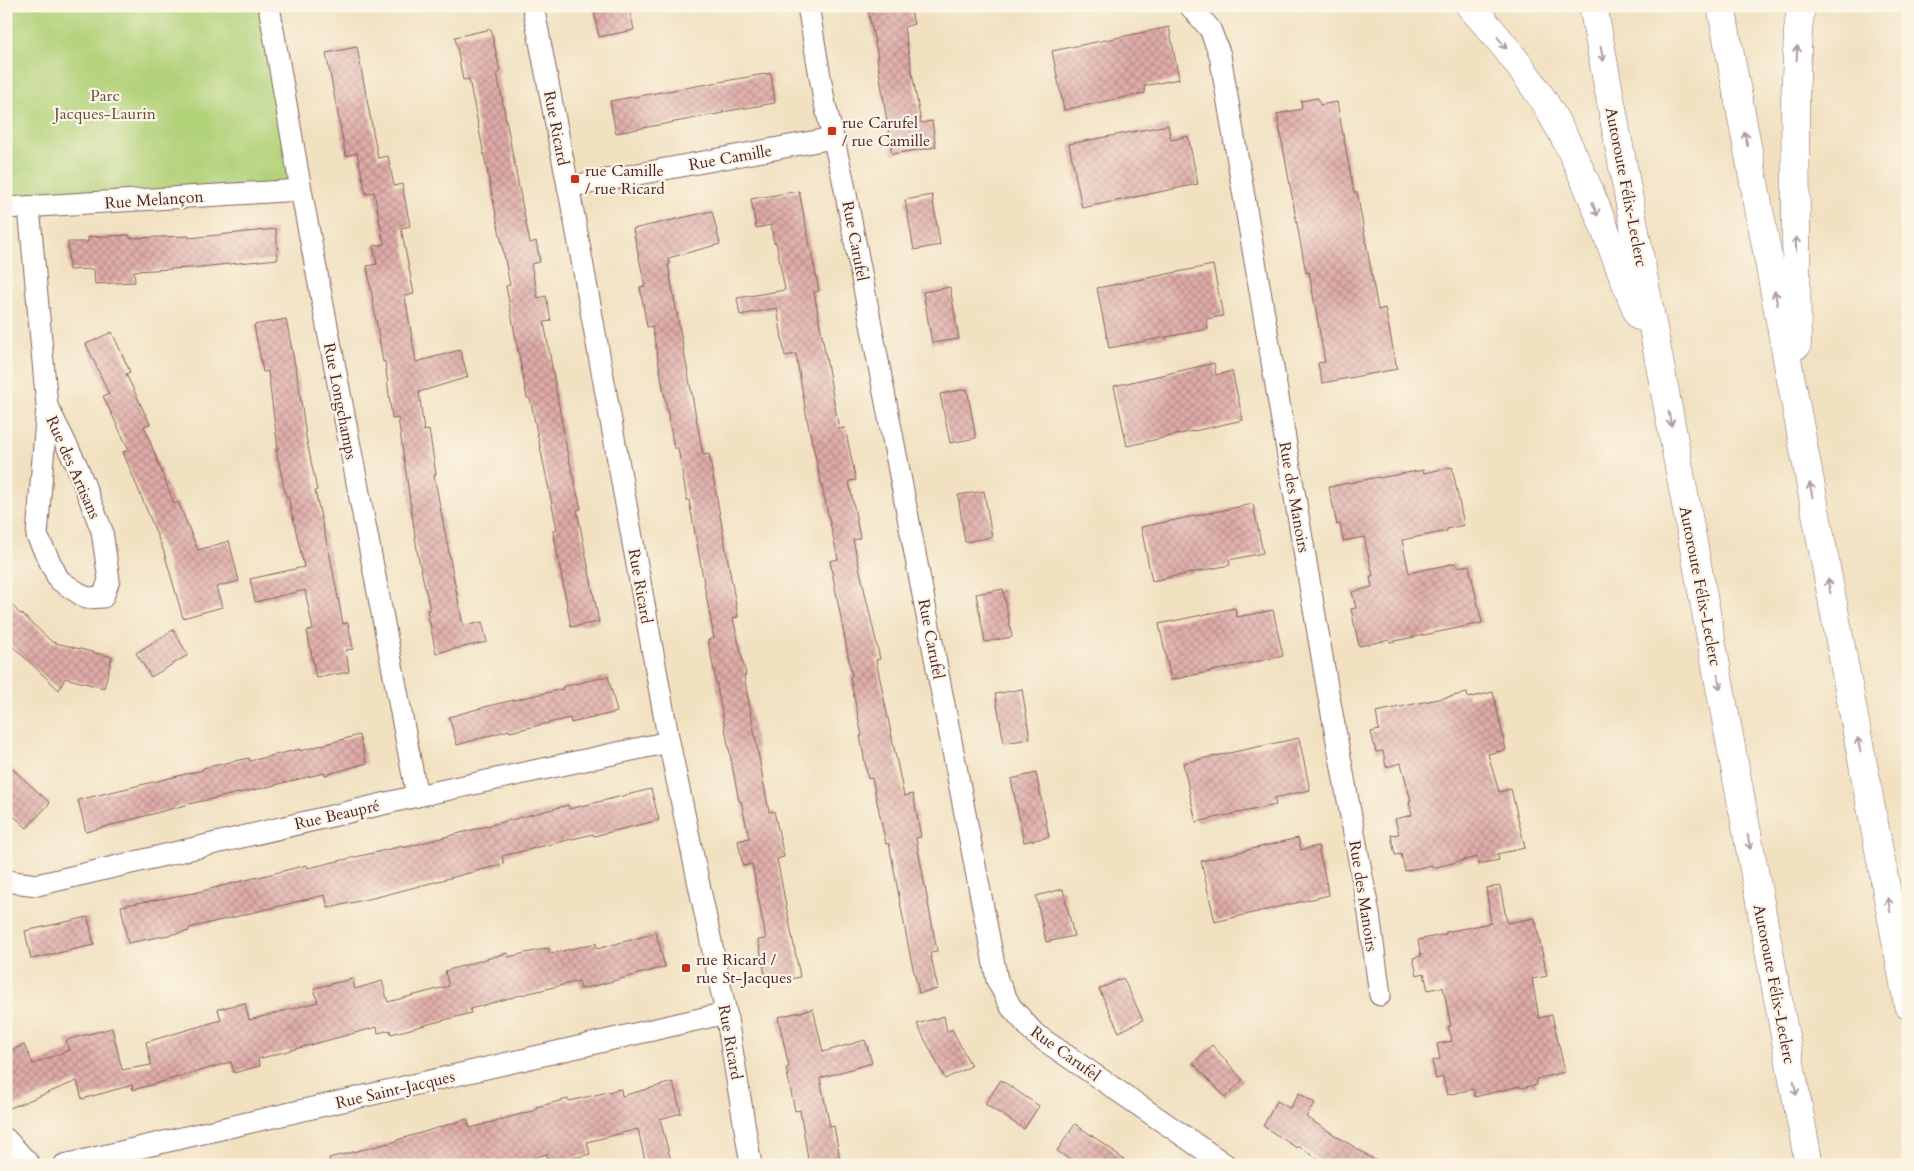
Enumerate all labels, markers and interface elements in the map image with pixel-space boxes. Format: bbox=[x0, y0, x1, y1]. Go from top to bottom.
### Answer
one-way arrow bbox=[1496, 36, 1507, 49]
one-way arrow bbox=[1792, 45, 1801, 61]
one-way arrow bbox=[1598, 46, 1607, 62]
park label: Parc Jacques-Laurin bbox=[52, 85, 156, 125]
street label: Rue Ricard bbox=[538, 89, 574, 168]
street label: Autoroute Félix-Leclerc bbox=[1600, 105, 1652, 269]
place label: rue Carufel / rue Camille bbox=[842, 112, 930, 152]
marker: rue Carufel / rue Camille bbox=[826, 125, 838, 137]
one-way arrow bbox=[1740, 131, 1750, 147]
street label: Rue Camille bbox=[687, 140, 773, 176]
place label: rue Camille / rue Ricard bbox=[585, 160, 665, 200]
marker: rue Camille / rue Ricard bbox=[569, 173, 581, 185]
street label: Rue Melançon bbox=[104, 186, 204, 214]
street label: Rue Carufel bbox=[836, 199, 874, 283]
one-way arrow bbox=[1591, 201, 1601, 216]
one-way arrow bbox=[1791, 236, 1801, 252]
one-way arrow bbox=[1770, 291, 1780, 307]
street label: Rue Longchamps bbox=[318, 341, 362, 461]
one-way arrow bbox=[1665, 411, 1675, 427]
street label: Rue des Artisans bbox=[41, 413, 106, 522]
street label: Rue des Manoirs bbox=[1273, 440, 1315, 554]
one-way arrow bbox=[1806, 482, 1816, 498]
street label: Autoroute Félix-Leclerc bbox=[1674, 504, 1726, 668]
street label: Rue Ricard bbox=[623, 547, 657, 626]
one-way arrow bbox=[1824, 578, 1833, 594]
street label: Rue Carufel bbox=[912, 597, 950, 681]
one-way arrow bbox=[1714, 674, 1724, 690]
one-way arrow bbox=[1854, 738, 1863, 754]
street label: Rue Beaupré bbox=[292, 794, 382, 835]
one-way arrow bbox=[1744, 834, 1754, 850]
street label: Rue des Manoirs bbox=[1343, 839, 1383, 953]
one-way arrow bbox=[1884, 898, 1893, 914]
street label: Autoroute Félix-Leclerc bbox=[1748, 902, 1800, 1066]
place label: rue Ricard / rue St-Jacques bbox=[696, 949, 792, 989]
marker: rue Ricard / rue St-Jacques bbox=[680, 962, 692, 974]
street label: Rue Ricard bbox=[713, 1003, 747, 1082]
street label: Rue Carufel bbox=[1026, 1021, 1105, 1087]
street label: Rue Saint-Jacques bbox=[333, 1066, 457, 1114]
one-way arrow bbox=[1790, 1079, 1800, 1095]

